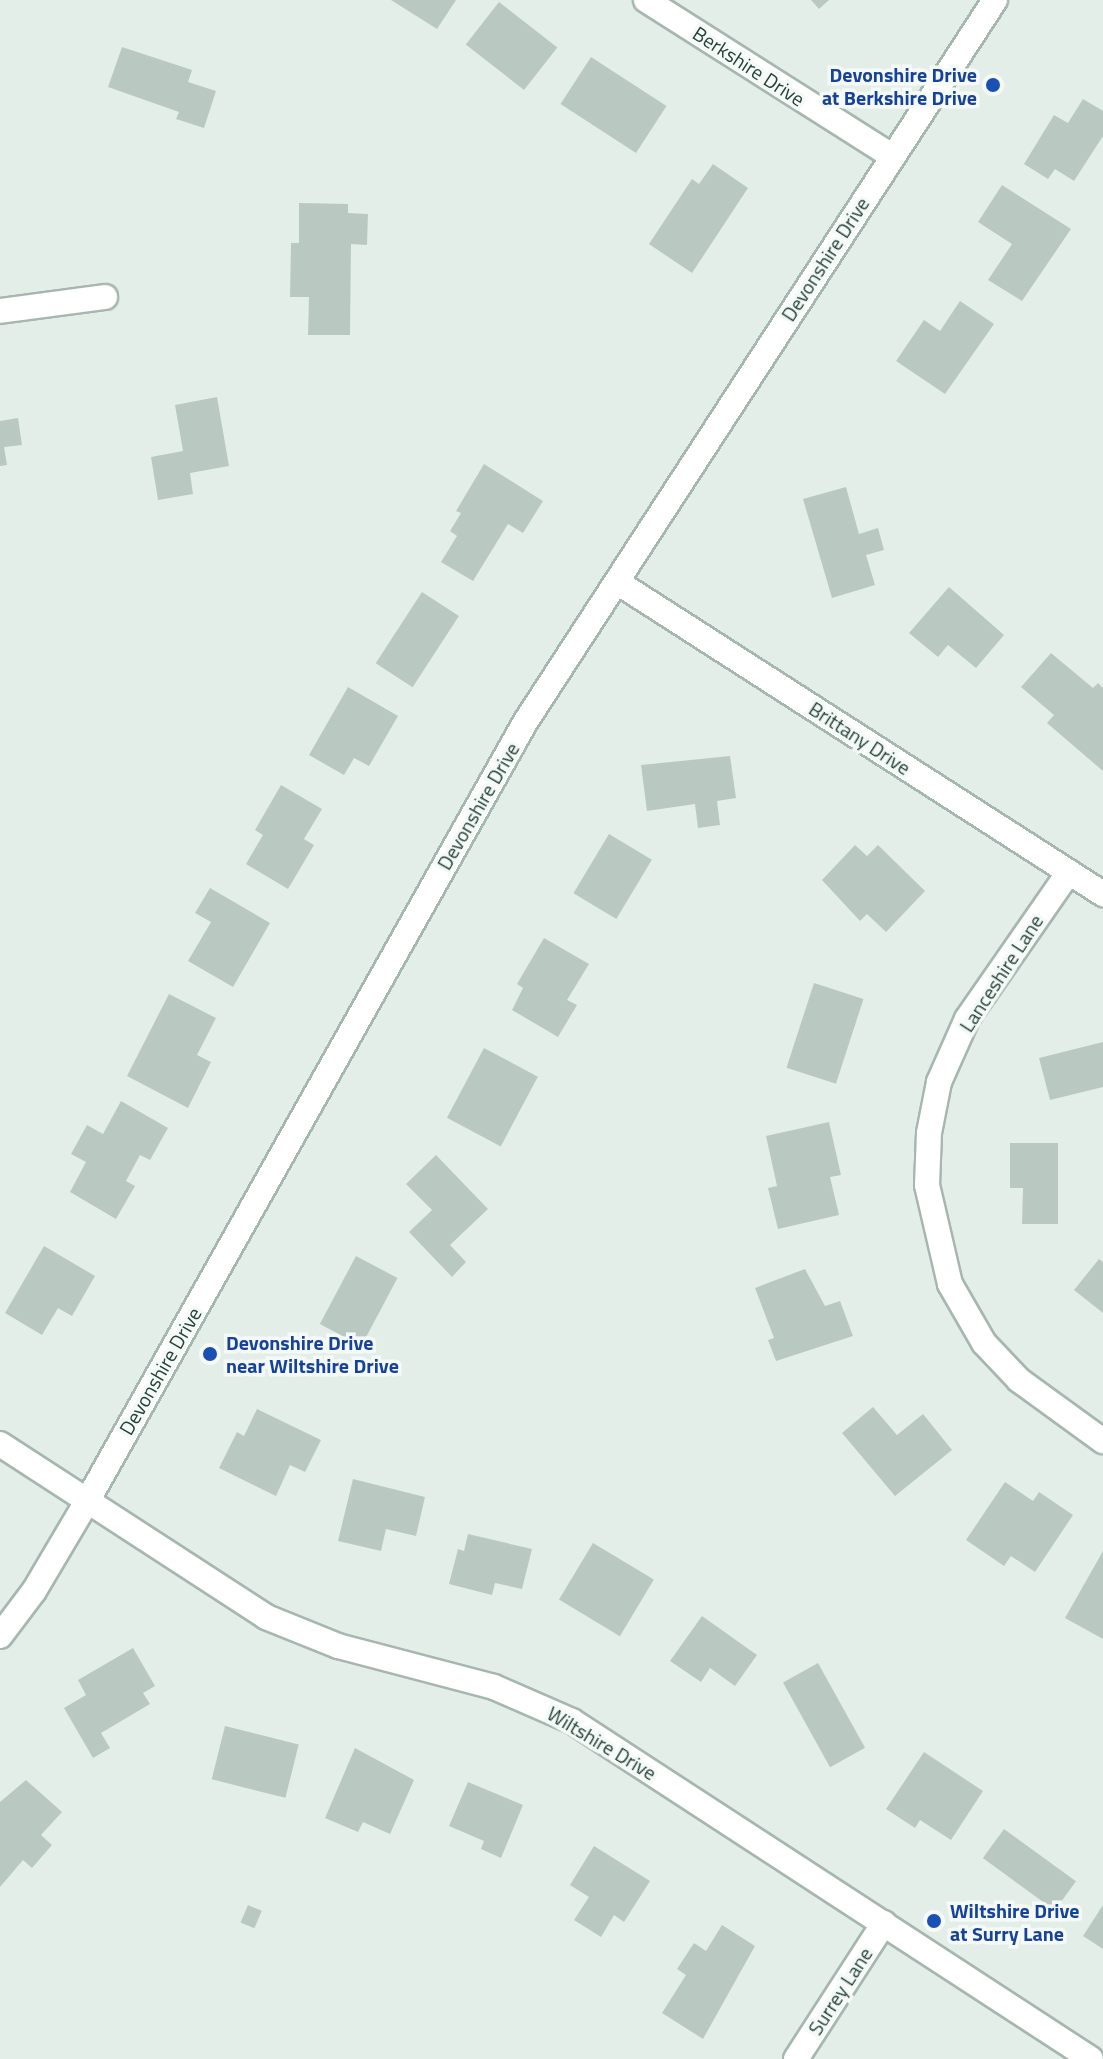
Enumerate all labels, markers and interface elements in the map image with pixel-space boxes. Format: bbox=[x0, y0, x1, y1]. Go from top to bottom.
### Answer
street label: Berkshire Drive bbox=[689, 21, 809, 111]
place label: Devonshire Drive at Berkshire Drive bbox=[822, 62, 977, 109]
marker: Devonshire Drive at Berkshire Drive bbox=[984, 76, 1002, 94]
street label: Devonshire Drive bbox=[776, 193, 874, 325]
street label: Brittany Drive bbox=[805, 696, 915, 780]
street label: Devonshire Drive bbox=[432, 738, 524, 874]
street label: Lanceshire Lane bbox=[954, 910, 1048, 1036]
street label: Devonshire Drive bbox=[114, 1303, 206, 1439]
place label: Devonshire Drive near Wiltshire Drive bbox=[226, 1330, 399, 1377]
marker: Devonshire Drive near Wiltshire Drive bbox=[201, 1345, 219, 1363]
street label: Wiltshire Drive bbox=[543, 1701, 661, 1785]
place label: Wiltshire Drive at Surry Lane bbox=[950, 1898, 1080, 1945]
marker: Wiltshire Drive at Surry Lane bbox=[925, 1912, 943, 1930]
street label: Surrey Lane bbox=[803, 1943, 877, 2039]

